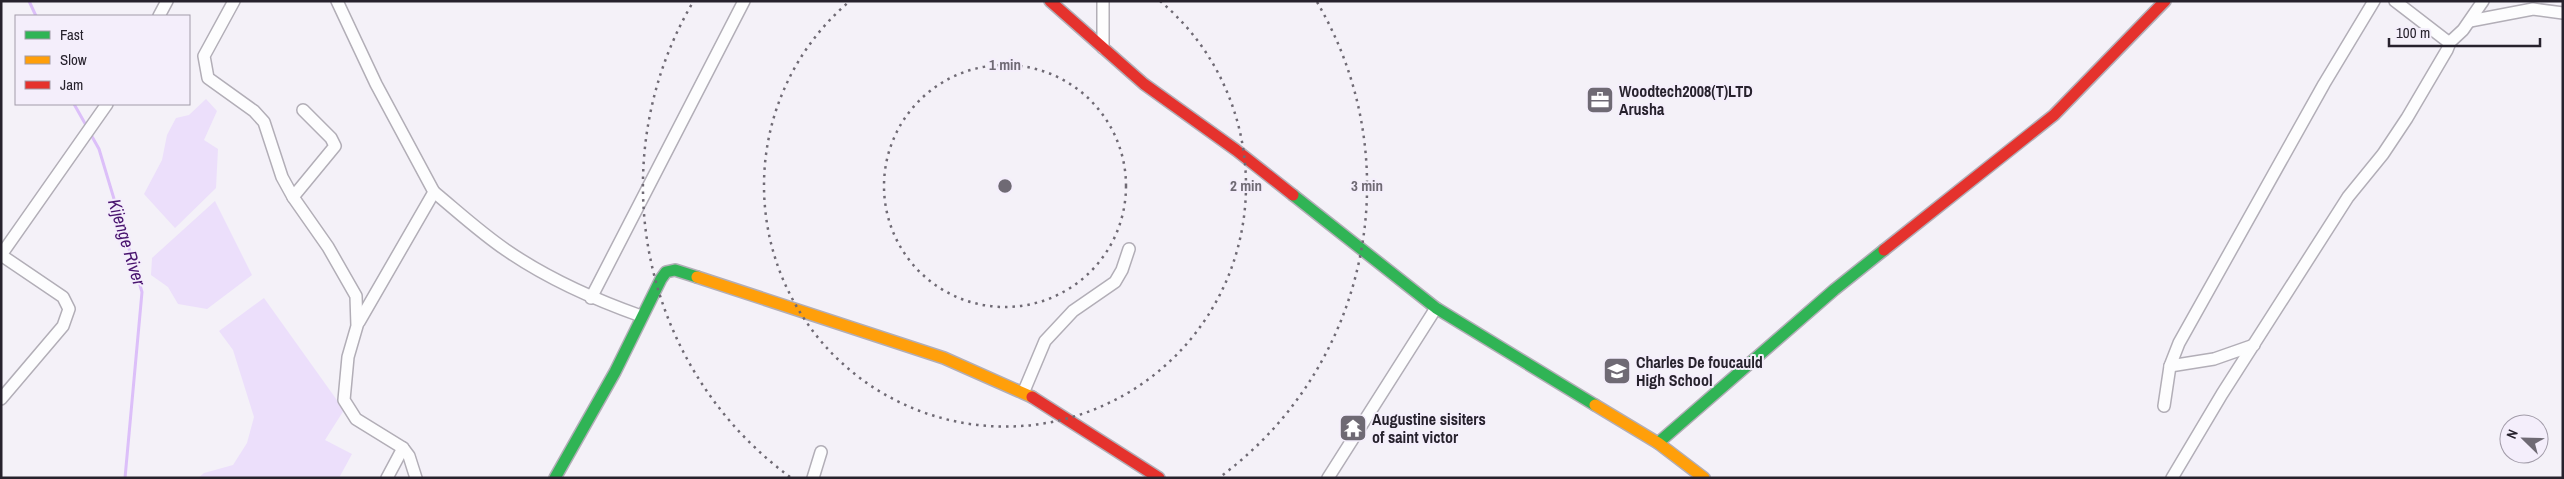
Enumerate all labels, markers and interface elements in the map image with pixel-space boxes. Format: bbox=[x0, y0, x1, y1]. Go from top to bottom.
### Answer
legend bbox=[15, 15, 190, 105]
scale bar bbox=[2389, 15, 2540, 47]
text: 100 m bbox=[2396, 22, 2430, 43]
text: Fast bbox=[60, 24, 84, 45]
text: Slow bbox=[60, 49, 87, 70]
text: 1 min bbox=[989, 54, 1021, 75]
text: Jam bbox=[60, 74, 83, 95]
place label: Woodtech2008(T)LTD Arusha bbox=[1619, 80, 1753, 120]
office icon: Woodtech2008(T)LTD Arusha bbox=[1585, 85, 1615, 115]
text: 2 min bbox=[1230, 175, 1262, 196]
text: 3 min bbox=[1351, 175, 1383, 196]
centre of rings bbox=[996, 177, 1014, 195]
water label: Kijenge River bbox=[102, 196, 152, 289]
place label: Charles De foucauld High School bbox=[1636, 351, 1763, 391]
school or university icon: Charles De foucauld High School bbox=[1602, 356, 1632, 386]
place label: Augustine sisiters of saint victor bbox=[1372, 408, 1486, 448]
temple icon: Augustine sisiters of saint victor bbox=[1338, 413, 1368, 443]
north arrow bbox=[2499, 414, 2549, 464]
text: N bbox=[2502, 427, 2522, 441]

